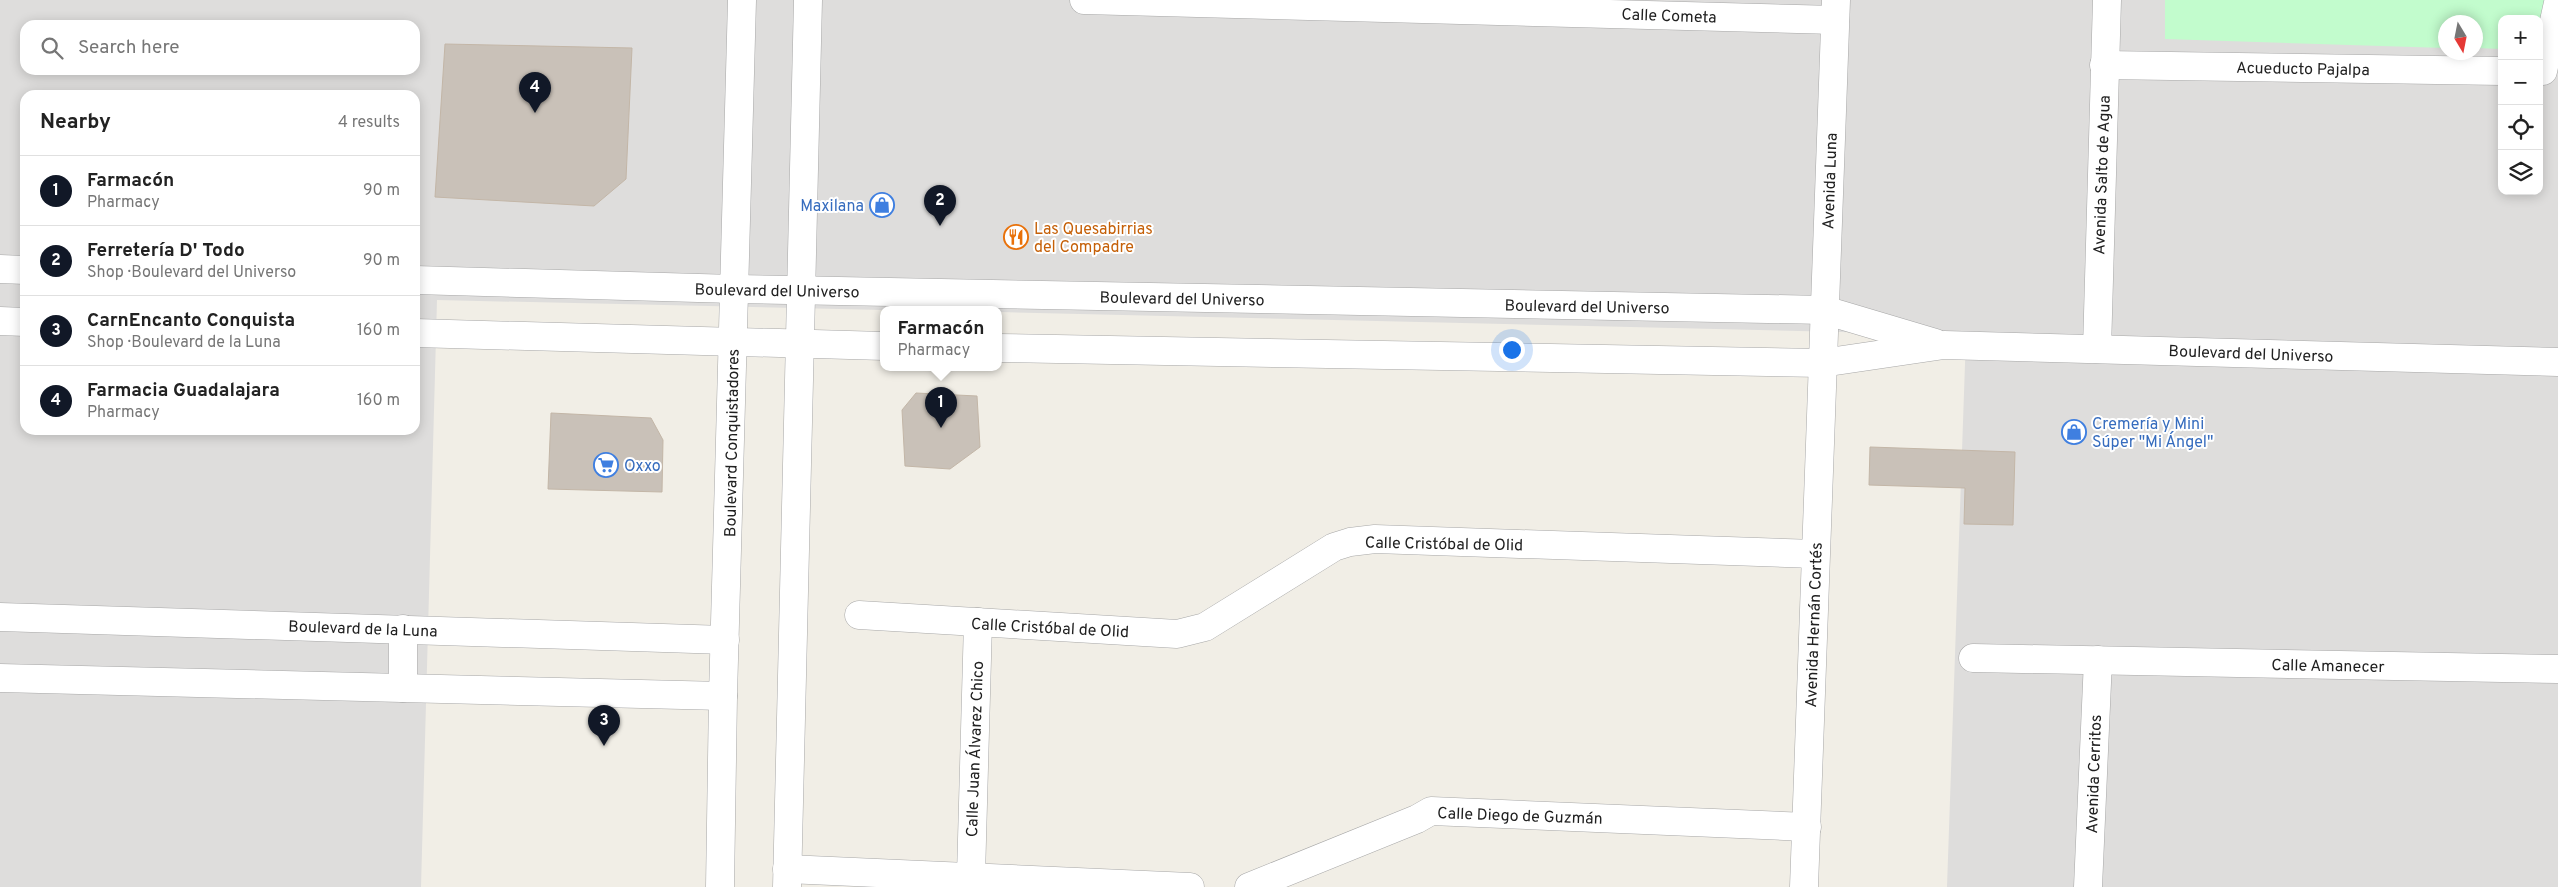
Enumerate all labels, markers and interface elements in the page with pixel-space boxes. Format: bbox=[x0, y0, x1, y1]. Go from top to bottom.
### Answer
street label: Calle Cometa bbox=[1621, 5, 1717, 29]
north arrow bbox=[2438, 15, 2483, 60]
map controls bbox=[2498, 15, 2543, 195]
button: + bbox=[2498, 15, 2543, 60]
search box bbox=[20, 20, 420, 75]
icon: search bbox=[38, 34, 66, 62]
text: Search here bbox=[78, 36, 180, 60]
street label: Acueducto Pajalpa bbox=[2236, 59, 2370, 81]
button: − bbox=[2498, 60, 2543, 105]
pin: 4 bbox=[519, 72, 551, 113]
street label: Avenida Salto de Agua bbox=[2090, 95, 2116, 255]
button: locate bbox=[2498, 105, 2543, 150]
text: Nearby bbox=[40, 109, 111, 136]
text: 4 results bbox=[338, 113, 400, 133]
street label: Avenida Luna bbox=[1819, 132, 1843, 230]
button: layers bbox=[2498, 150, 2543, 195]
text: Farmacón bbox=[87, 169, 174, 193]
text: 1 bbox=[53, 181, 59, 201]
text: 90 m bbox=[363, 181, 400, 201]
pin: 2 bbox=[924, 185, 956, 226]
shop icon: Maxilana bbox=[869, 192, 895, 218]
text: Pharmacy bbox=[87, 193, 160, 213]
place label: Maxilana bbox=[800, 197, 864, 217]
place label: Las Quesabirrias del Compadre bbox=[1034, 220, 1153, 258]
restaurant icon: Las Quesabirrias del Compadre bbox=[1003, 224, 1029, 250]
text: Ferretería D' Todo bbox=[87, 239, 245, 263]
text: 2 bbox=[51, 251, 61, 271]
text: 90 m bbox=[363, 251, 400, 271]
text: Shop · Boulevard del Universo bbox=[87, 263, 296, 283]
street label: Boulevard del Universo bbox=[694, 281, 860, 303]
street label: Boulevard del Universo bbox=[1099, 289, 1265, 311]
street label: Boulevard del Universo bbox=[1504, 297, 1670, 319]
popup bbox=[880, 306, 1002, 371]
text: CarnEncanto Conquista bbox=[87, 309, 295, 333]
text: Farmacón bbox=[897, 317, 985, 341]
text: 3 bbox=[51, 321, 61, 341]
text: 160 m bbox=[357, 321, 400, 341]
text: Shop · Boulevard de la Luna bbox=[87, 333, 281, 353]
your location bbox=[1499, 337, 1525, 363]
text: Pharmacy bbox=[897, 341, 970, 361]
street label: Boulevard del Universo bbox=[2168, 342, 2334, 368]
street label: Boulevard Conquistadores bbox=[721, 349, 745, 537]
text: Farmacia Guadalajara bbox=[87, 379, 280, 403]
pin: 1 bbox=[925, 387, 957, 428]
text: 4 bbox=[51, 391, 61, 411]
text: 160 m bbox=[357, 391, 400, 411]
text: Pharmacy bbox=[87, 403, 160, 423]
place label: Cremería y Mini Súper "Mi Ángel" bbox=[2092, 415, 2213, 453]
shop icon: Cremería y Mini Súper "Mi Ángel" bbox=[2061, 419, 2087, 445]
supermarket icon: Oxxo bbox=[593, 452, 619, 478]
place label: Oxxo bbox=[624, 457, 661, 477]
street label: Calle Cristóbal de Olid bbox=[1365, 534, 1523, 556]
street label: Avenida Hernán Cortés bbox=[1802, 542, 1828, 708]
street label: Calle Cristóbal de Olid bbox=[970, 615, 1129, 643]
street label: Boulevard de la Luna bbox=[288, 617, 438, 643]
street label: Calle Amanecer bbox=[2271, 656, 2385, 678]
street label: Calle Juan Álvarez Chico bbox=[961, 661, 989, 838]
pin: 3 bbox=[588, 705, 620, 746]
street label: Avenida Cerritos bbox=[2083, 714, 2107, 834]
street label: Calle Diego de Guzmán bbox=[1437, 804, 1603, 830]

